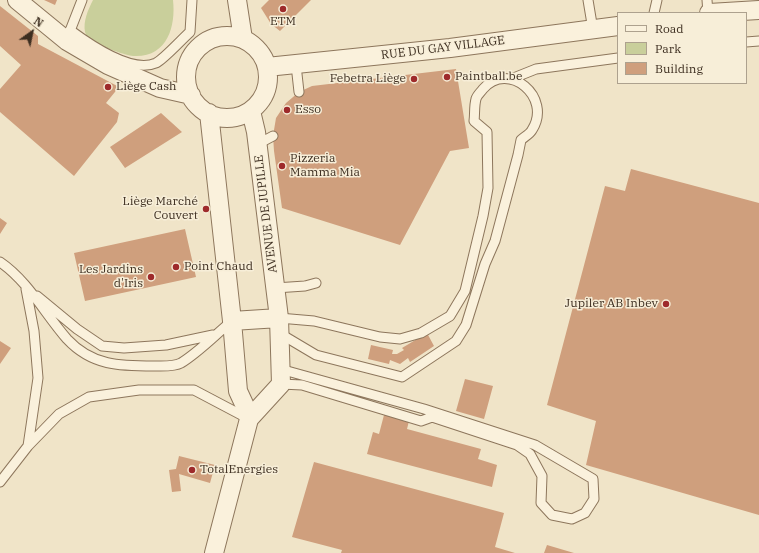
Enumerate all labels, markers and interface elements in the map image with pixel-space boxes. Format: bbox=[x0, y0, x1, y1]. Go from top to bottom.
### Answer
marker: ETM bbox=[278, 4, 288, 14]
north arrow bbox=[12, 12, 52, 52]
legend bbox=[617, 12, 747, 84]
text: N bbox=[31, 14, 46, 30]
place label: ETM bbox=[270, 15, 296, 29]
text: Road bbox=[655, 21, 684, 36]
street label: RUE DU GAY VILLAGE bbox=[380, 33, 506, 63]
text: Park bbox=[655, 41, 681, 56]
text: Building bbox=[655, 61, 703, 76]
place label: Paintball.be bbox=[455, 70, 522, 84]
place label: Febetra Liège bbox=[330, 72, 406, 86]
marker: Paintball.be bbox=[442, 72, 452, 82]
marker: Febetra Liège bbox=[409, 74, 419, 84]
place label: Liège Cash bbox=[116, 80, 177, 94]
marker: Liège Cash bbox=[103, 82, 113, 92]
place label: Esso bbox=[295, 103, 321, 117]
marker: Esso bbox=[282, 105, 292, 115]
place label: Pizzeria Mamma Mia bbox=[290, 152, 360, 180]
street label: AVENUE DE JUPILLE bbox=[252, 154, 280, 274]
marker: Pizzeria Mamma Mia bbox=[277, 161, 287, 171]
place label: Liège Marché Couvert bbox=[123, 195, 198, 223]
marker: Liège Marché Couvert bbox=[201, 204, 211, 214]
place label: Point Chaud bbox=[184, 260, 253, 274]
marker: Point Chaud bbox=[171, 262, 181, 272]
place label: Les Jardins d'Iris bbox=[79, 263, 143, 291]
marker: Les Jardins d'Iris bbox=[146, 272, 156, 282]
place label: Jupiler AB Inbev bbox=[565, 297, 658, 311]
marker: Jupiler AB Inbev bbox=[661, 299, 671, 309]
place label: TotalEnergies bbox=[200, 463, 278, 477]
marker: TotalEnergies bbox=[187, 465, 197, 475]

